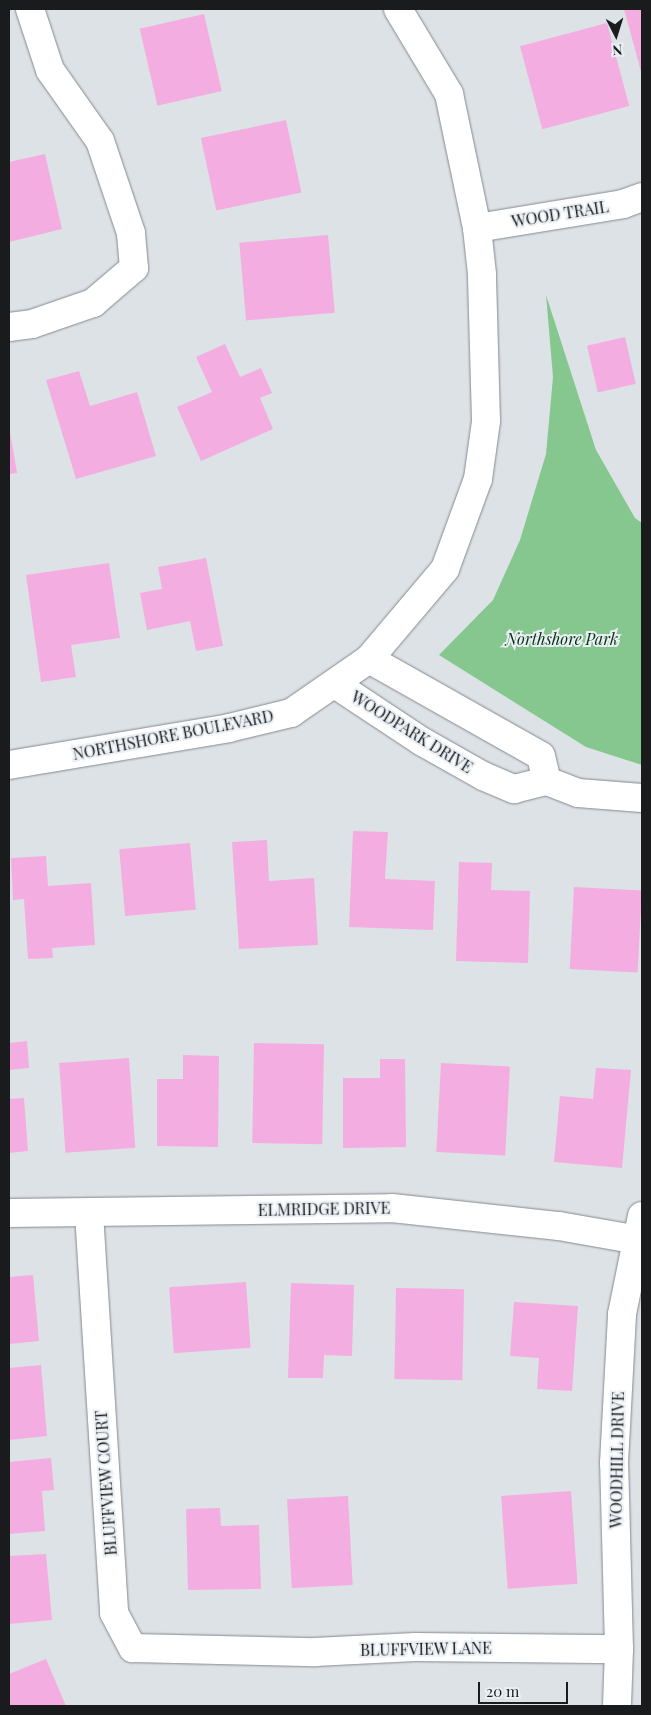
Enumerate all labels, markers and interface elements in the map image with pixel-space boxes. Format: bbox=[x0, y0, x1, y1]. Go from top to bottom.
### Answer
north arrow bbox=[591, 10, 641, 60]
text: N bbox=[611, 41, 623, 60]
street label: WOOD TRAIL bbox=[510, 197, 610, 231]
park label: Northshore Park bbox=[506, 629, 618, 649]
street label: WOODPARK DRIVE bbox=[348, 687, 476, 777]
street label: NORTHSHORE BOULEVARD bbox=[71, 706, 275, 764]
street label: ELMRIDGE DRIVE bbox=[258, 1198, 390, 1220]
street label: WOODHILL DRIVE bbox=[606, 1392, 628, 1528]
street label: BLUFFVIEW COURT bbox=[91, 1410, 121, 1556]
street label: BLUFFVIEW LANE bbox=[360, 1638, 492, 1660]
scale bar bbox=[481, 1672, 571, 1704]
text: 20 m bbox=[486, 1681, 519, 1701]

